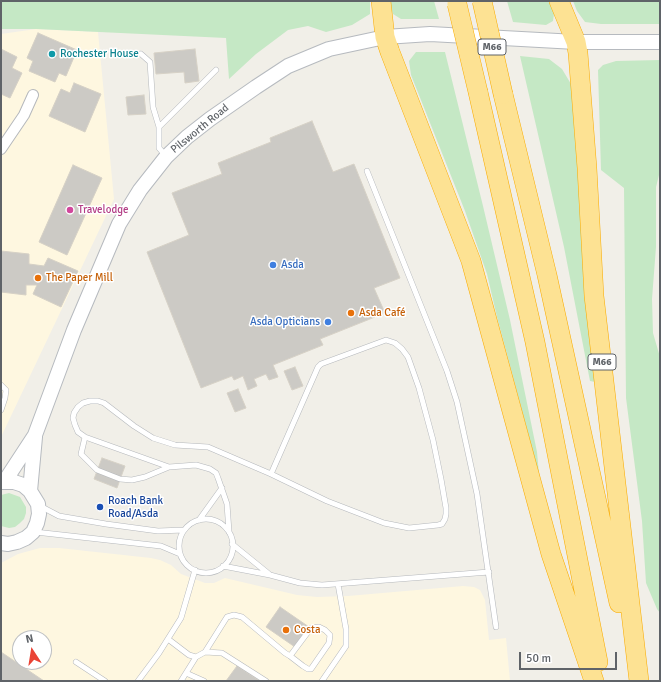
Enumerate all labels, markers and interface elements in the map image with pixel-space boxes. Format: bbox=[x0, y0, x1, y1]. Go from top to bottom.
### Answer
road number: M66 bbox=[478, 39, 506, 55]
place label: Rochester House bbox=[60, 47, 139, 61]
marker: Rochester House bbox=[47, 49, 57, 59]
street label: Pilsworth Road bbox=[168, 102, 232, 156]
place label: Travelodge bbox=[78, 203, 129, 217]
marker: Travelodge bbox=[65, 205, 75, 215]
place label: Asda bbox=[281, 258, 304, 272]
marker: Asda bbox=[268, 260, 278, 270]
place label: The Paper Mill bbox=[46, 271, 113, 285]
marker: The Paper Mill bbox=[33, 273, 43, 283]
place label: Asda Café bbox=[359, 306, 406, 320]
marker: Asda Café bbox=[346, 308, 356, 318]
place label: Asda Opticians bbox=[250, 315, 320, 329]
marker: Asda Opticians bbox=[323, 317, 333, 327]
road number: M66 bbox=[588, 354, 616, 370]
place label: Roach Bank Road/Asda bbox=[108, 494, 163, 520]
marker: Roach Bank Road/Asda bbox=[95, 502, 105, 512]
place label: Costa bbox=[294, 623, 321, 637]
marker: Costa bbox=[281, 625, 291, 635]
north arrow bbox=[12, 630, 52, 670]
text: N bbox=[25, 632, 35, 646]
scale bar bbox=[521, 644, 619, 670]
text: 50 m bbox=[526, 651, 551, 666]

